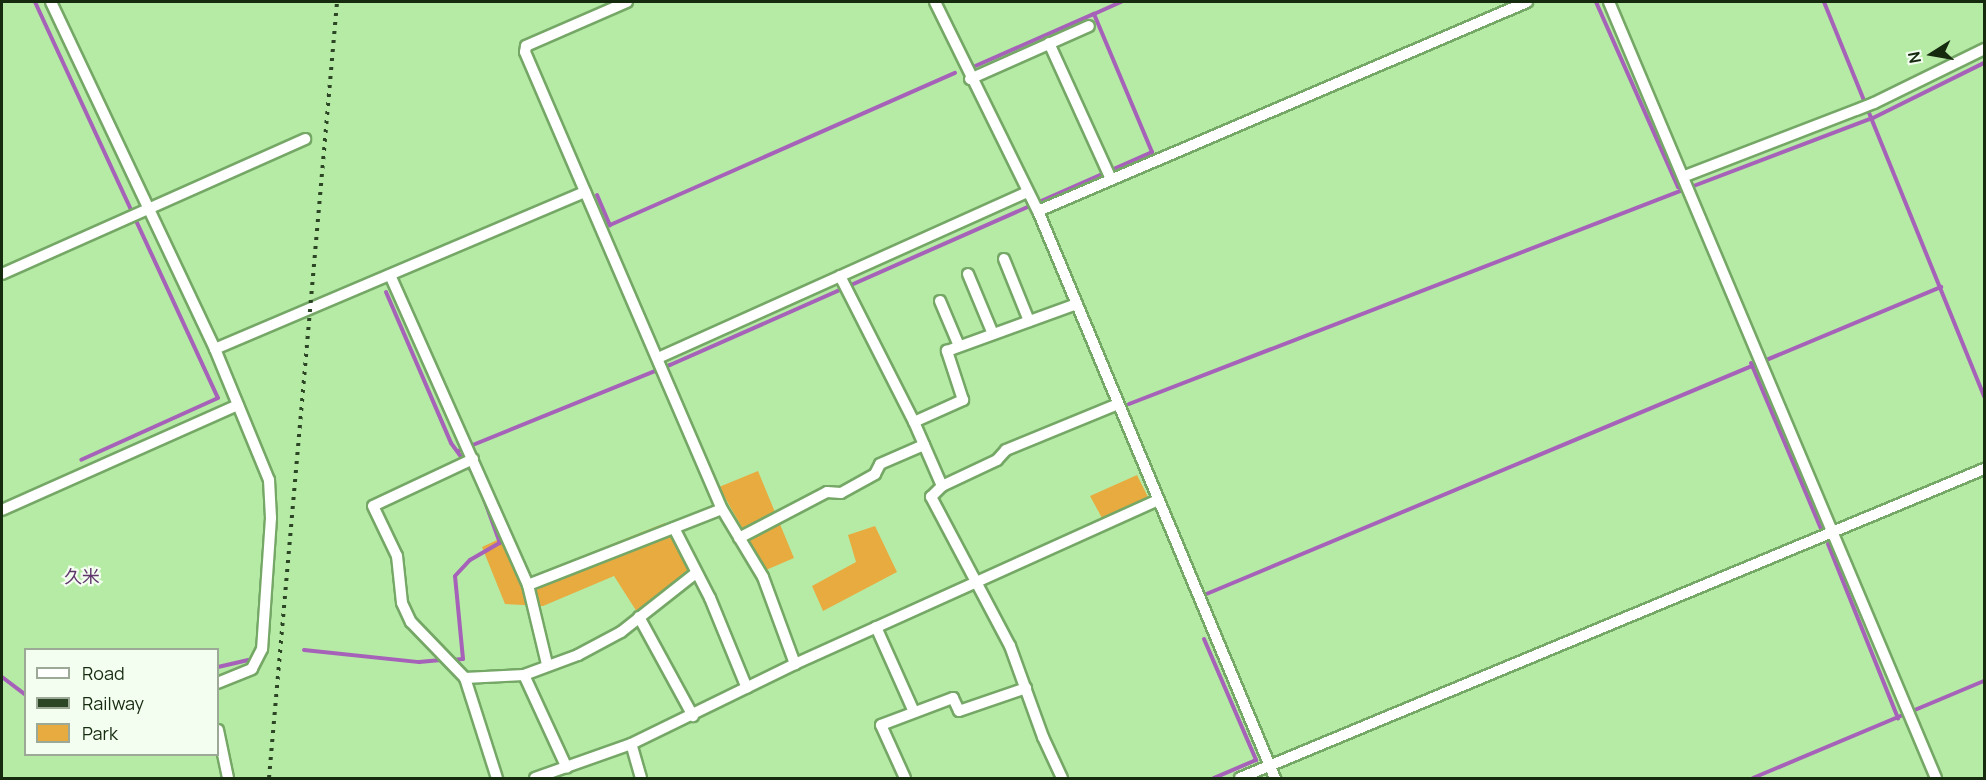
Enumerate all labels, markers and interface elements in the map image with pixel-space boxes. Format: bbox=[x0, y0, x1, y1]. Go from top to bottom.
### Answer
north arrow bbox=[1902, 24, 1962, 84]
text: N bbox=[1902, 50, 1926, 65]
district label: 久米 bbox=[64, 565, 100, 587]
legend bbox=[24, 648, 219, 756]
text: Road bbox=[82, 661, 125, 685]
text: Railway bbox=[82, 691, 144, 715]
text: Park bbox=[82, 721, 118, 745]

